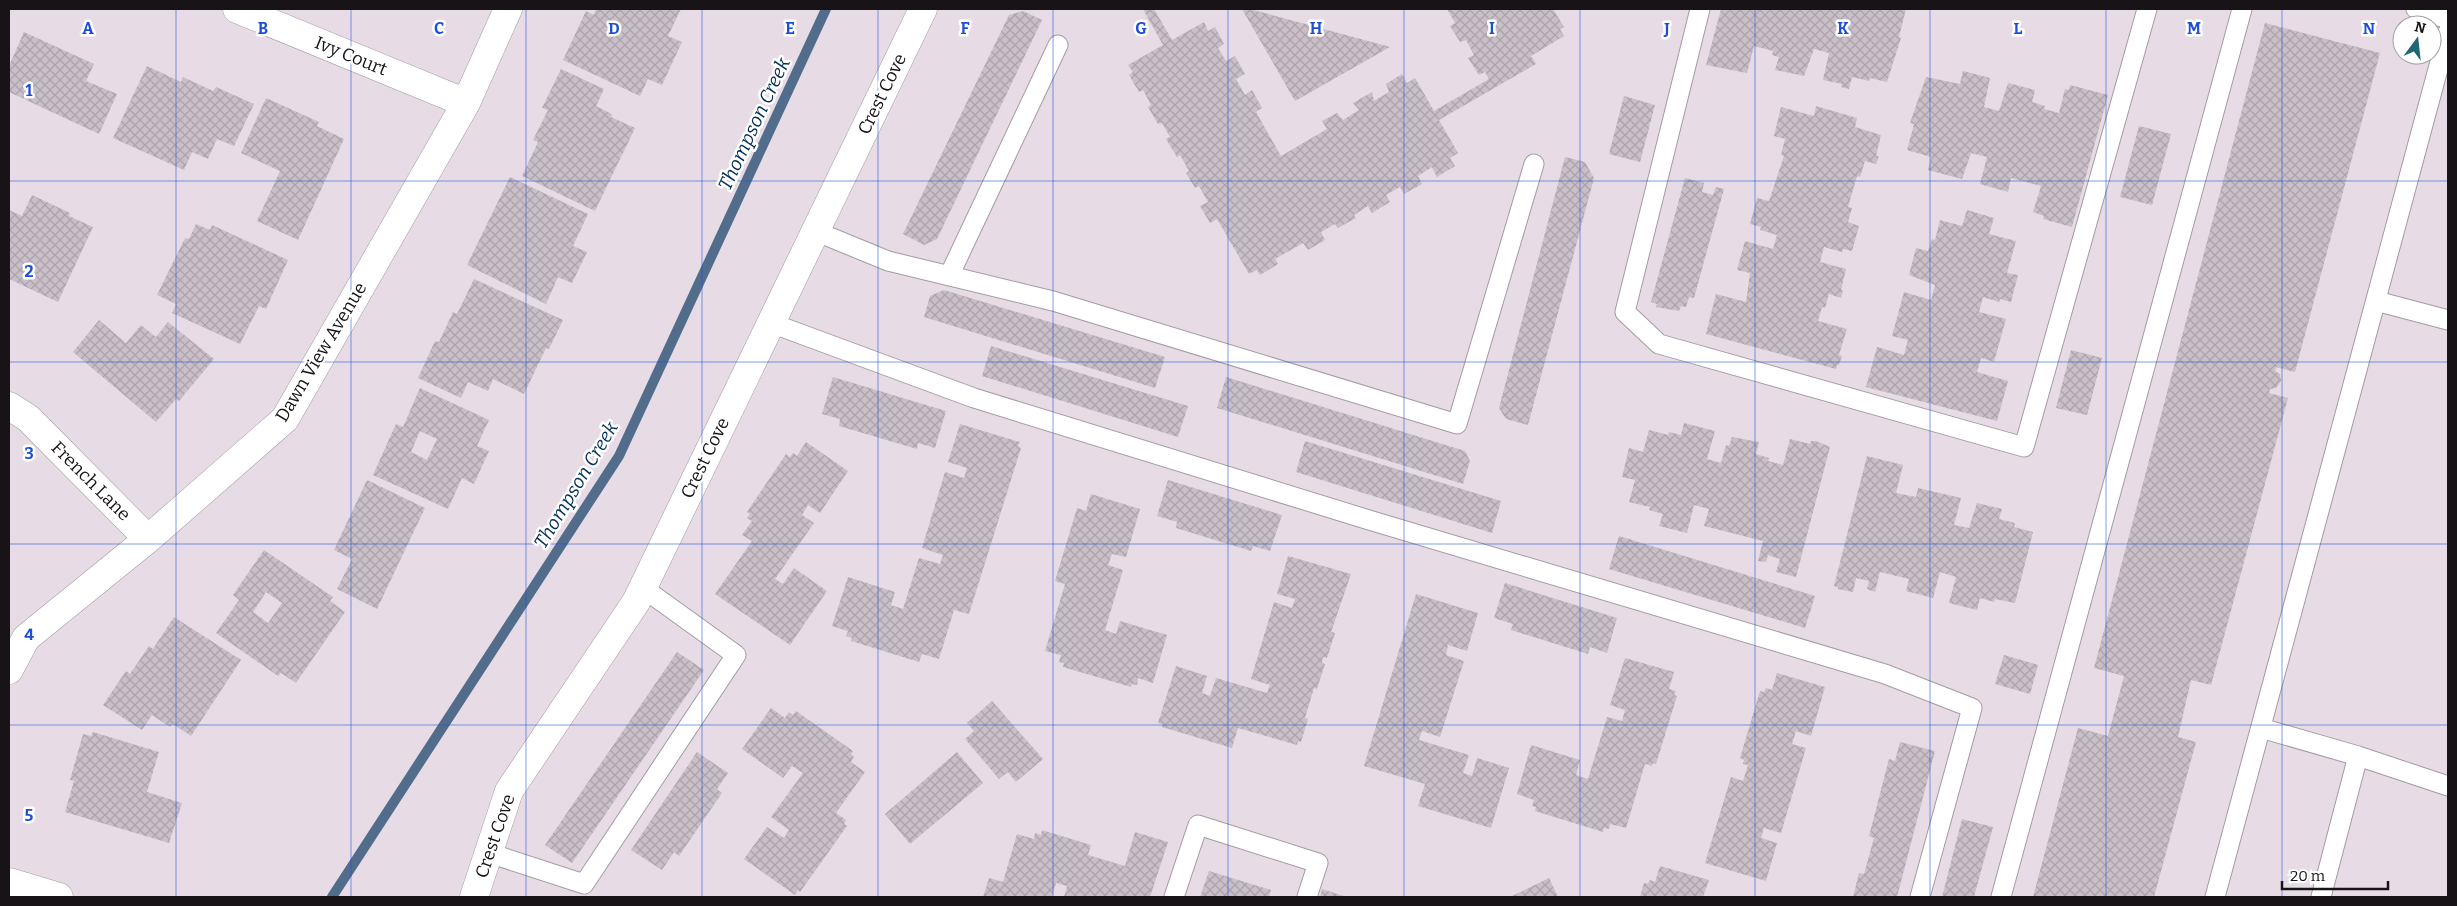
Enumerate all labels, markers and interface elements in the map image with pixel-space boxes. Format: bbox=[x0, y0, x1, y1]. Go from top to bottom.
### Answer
north arrow bbox=[2392, 15, 2442, 65]
text: N bbox=[2413, 18, 2428, 38]
text: A bbox=[82, 19, 94, 38]
text: B bbox=[258, 19, 268, 38]
text: C bbox=[434, 19, 444, 38]
text: D bbox=[608, 19, 620, 38]
text: E bbox=[785, 19, 795, 38]
text: F bbox=[961, 19, 970, 38]
text: G bbox=[1135, 19, 1147, 38]
text: H bbox=[1310, 19, 1323, 38]
text: I bbox=[1489, 19, 1495, 38]
text: J bbox=[1663, 19, 1670, 38]
text: K bbox=[1837, 19, 1849, 38]
text: L bbox=[2014, 19, 2023, 38]
text: M bbox=[2187, 19, 2201, 38]
text: N bbox=[2363, 19, 2375, 38]
street label: Ivy Court bbox=[312, 32, 391, 81]
street label: Crest Cove bbox=[853, 50, 911, 138]
water label: Thompson Creek bbox=[713, 53, 795, 194]
text: 1 bbox=[26, 81, 33, 100]
text: 2 bbox=[24, 262, 34, 281]
street label: Dawn View Avenue bbox=[271, 278, 371, 426]
street label: Crest Cove bbox=[676, 414, 734, 502]
water label: Thompson Creek bbox=[529, 417, 623, 553]
street label: French Lane bbox=[47, 437, 135, 525]
text: 3 bbox=[24, 444, 34, 463]
text: 4 bbox=[24, 625, 34, 644]
street label: Crest Cove bbox=[470, 791, 520, 881]
text: 5 bbox=[25, 806, 34, 825]
scale bar bbox=[2282, 858, 2388, 890]
text: 20 m bbox=[2290, 867, 2326, 885]

